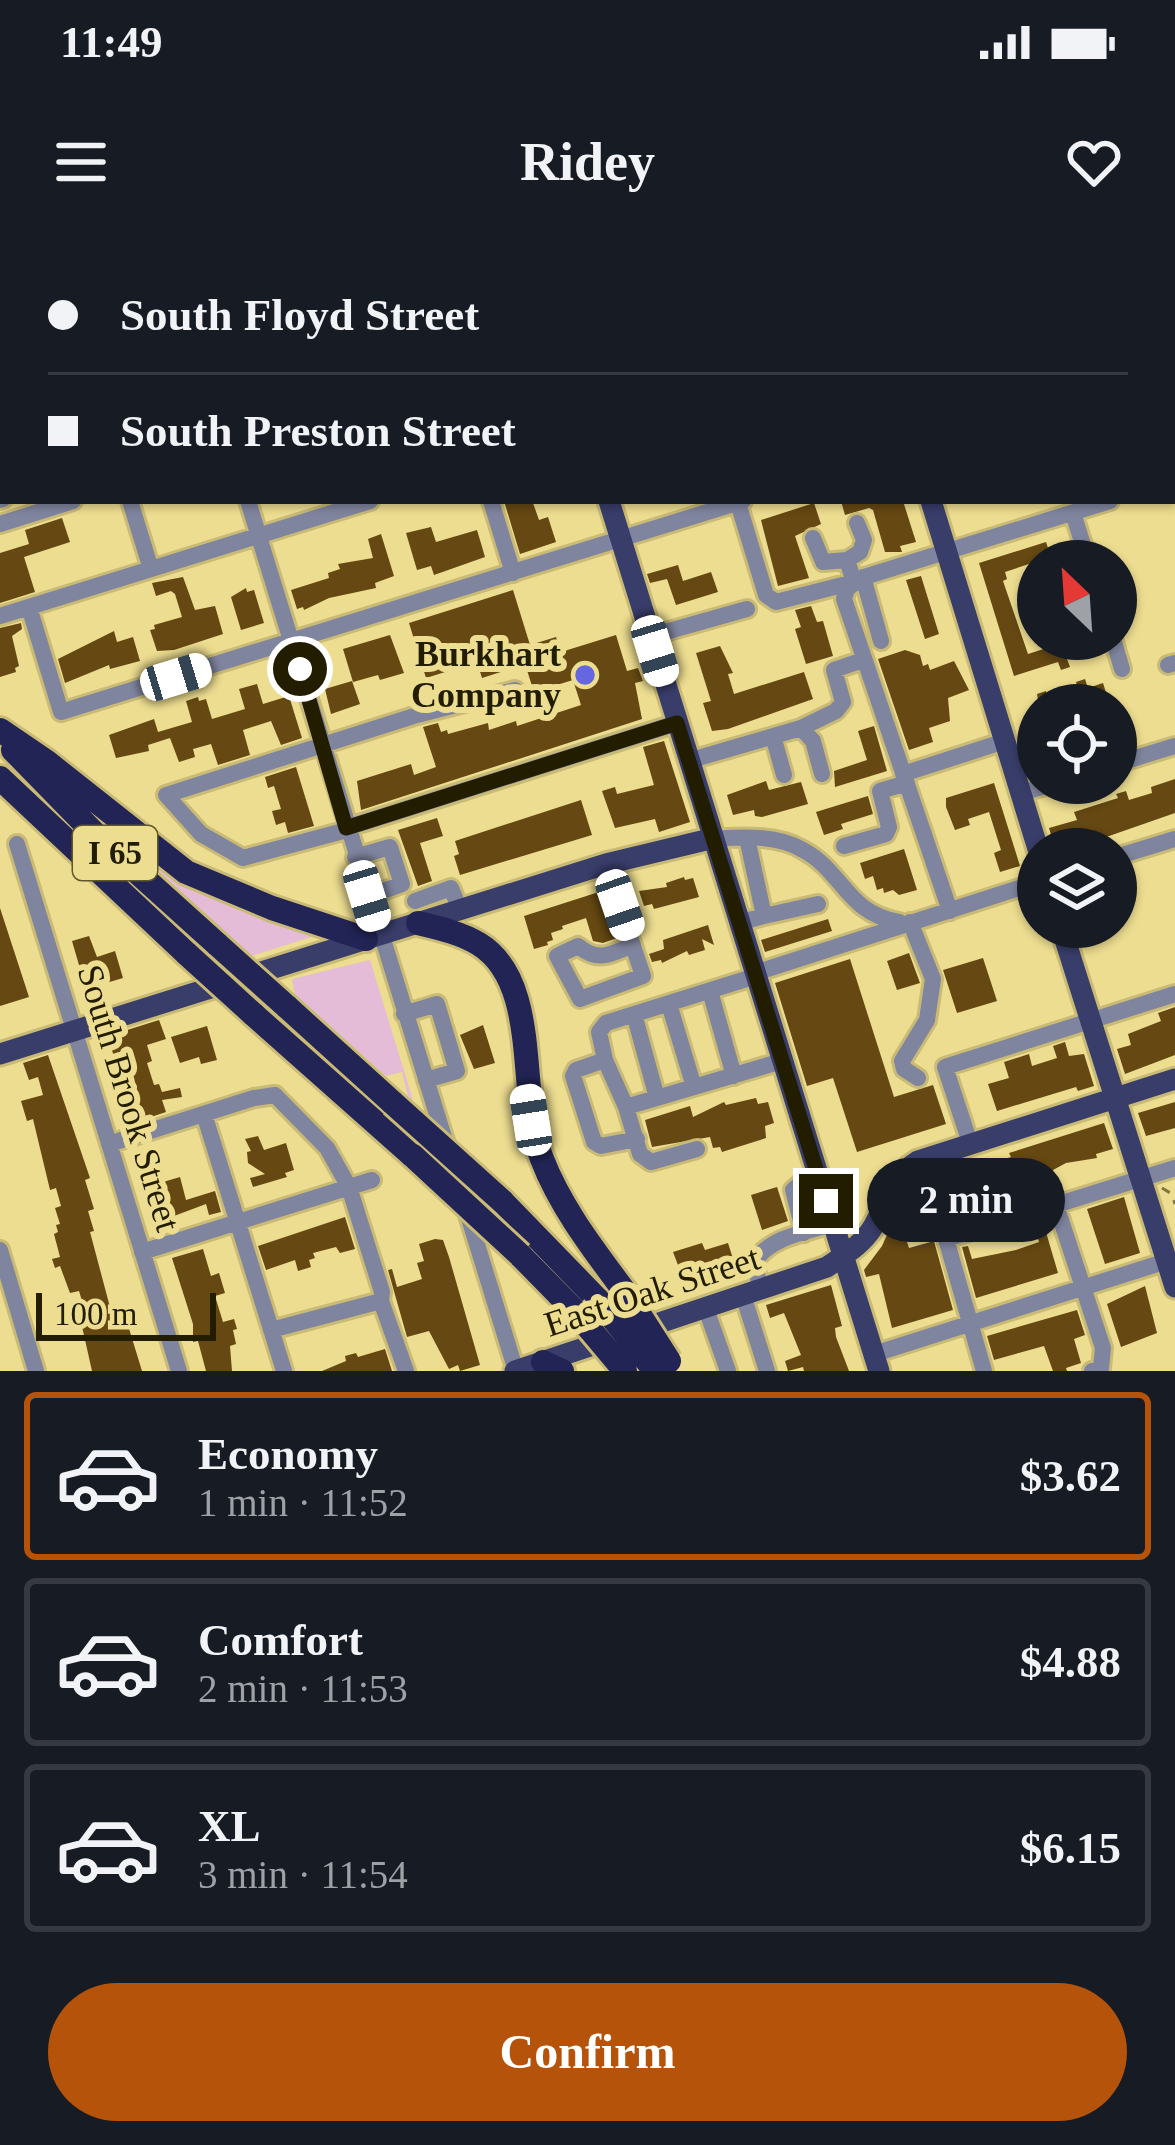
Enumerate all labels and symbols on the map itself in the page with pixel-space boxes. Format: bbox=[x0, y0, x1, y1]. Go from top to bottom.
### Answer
north arrow bbox=[1017, 540, 1137, 660]
car bbox=[627, 611, 683, 691]
place label: Burkhart Company bbox=[411, 634, 561, 715]
route start bbox=[273, 642, 327, 696]
car bbox=[136, 649, 216, 705]
marker: Burkhart Company bbox=[572, 662, 598, 688]
road number: I 65 bbox=[73, 826, 157, 880]
car bbox=[339, 856, 395, 936]
car bbox=[591, 865, 649, 945]
street label: South Brook Street bbox=[70, 960, 188, 1236]
car bbox=[508, 1082, 554, 1158]
callout: 2 min bbox=[868, 1159, 1066, 1243]
route end bbox=[799, 1174, 853, 1228]
street label: East Oak Street bbox=[539, 1237, 765, 1345]
scale bar bbox=[36, 1287, 216, 1340]

